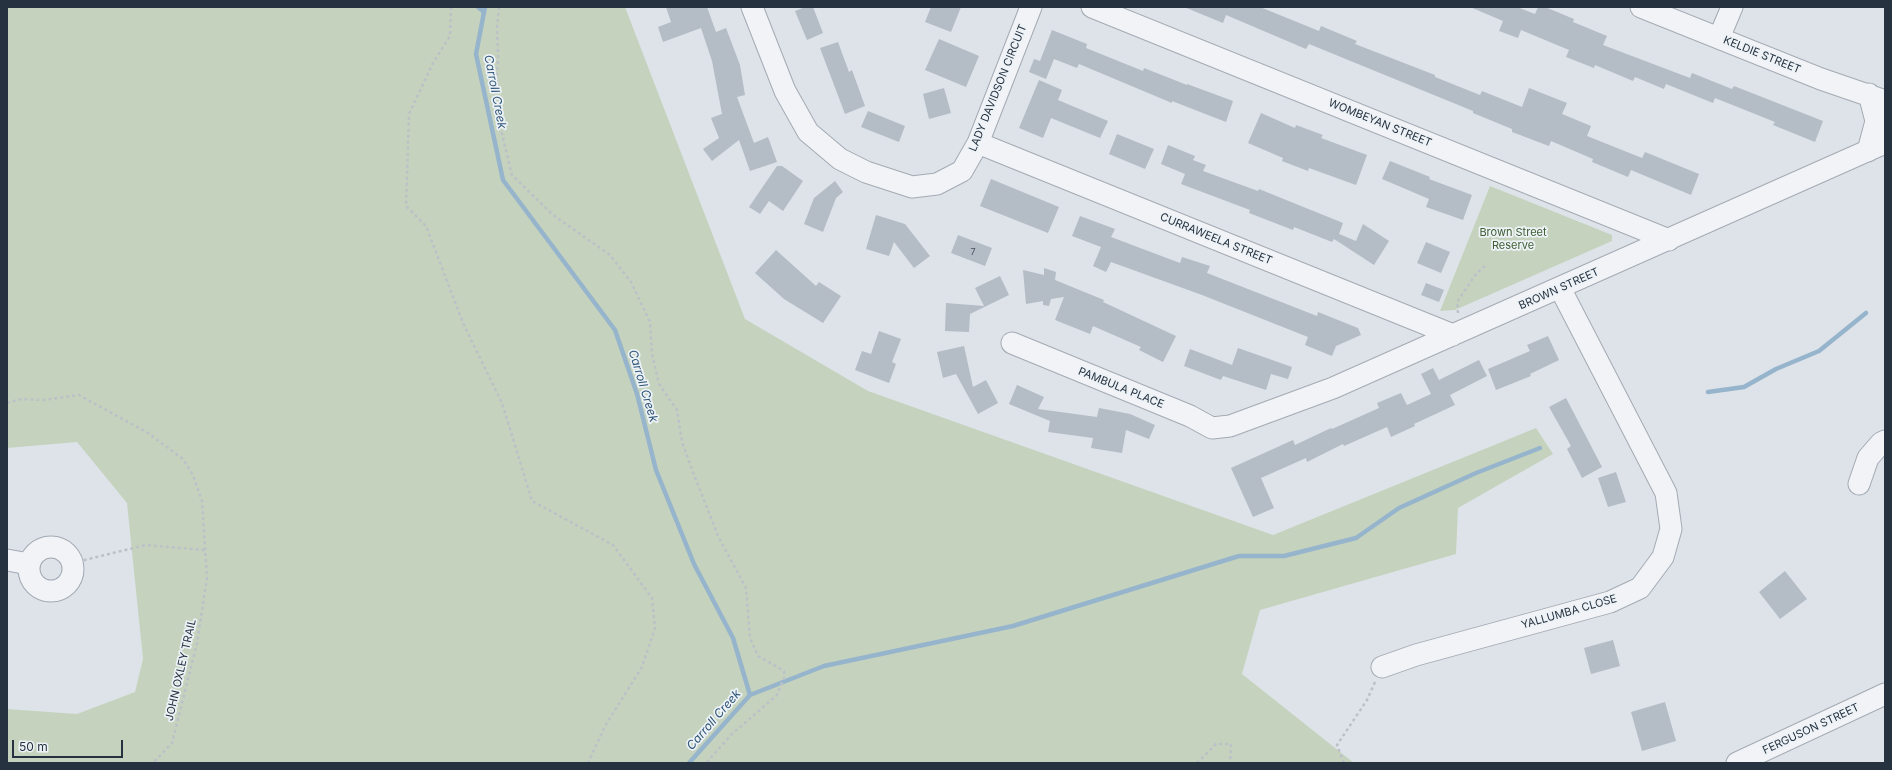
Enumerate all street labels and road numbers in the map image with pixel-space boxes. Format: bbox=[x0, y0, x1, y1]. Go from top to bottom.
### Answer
street label: LADY DAVIDSON CIRCUIT bbox=[966, 22, 1030, 154]
street label: KELDIE STREET bbox=[1721, 33, 1803, 77]
street label: WOMBEYAN STREET bbox=[1326, 96, 1434, 150]
street label: CURRAWEELA STREET bbox=[1158, 210, 1274, 268]
street label: BROWN STREET bbox=[1517, 265, 1601, 313]
street label: PAMBULA PLACE bbox=[1076, 365, 1166, 411]
street label: YALLUMBA CLOSE bbox=[1520, 592, 1618, 632]
street label: JOHN OXLEY TRAIL bbox=[163, 618, 199, 722]
street label: FERGUSON STREET bbox=[1761, 701, 1861, 757]

